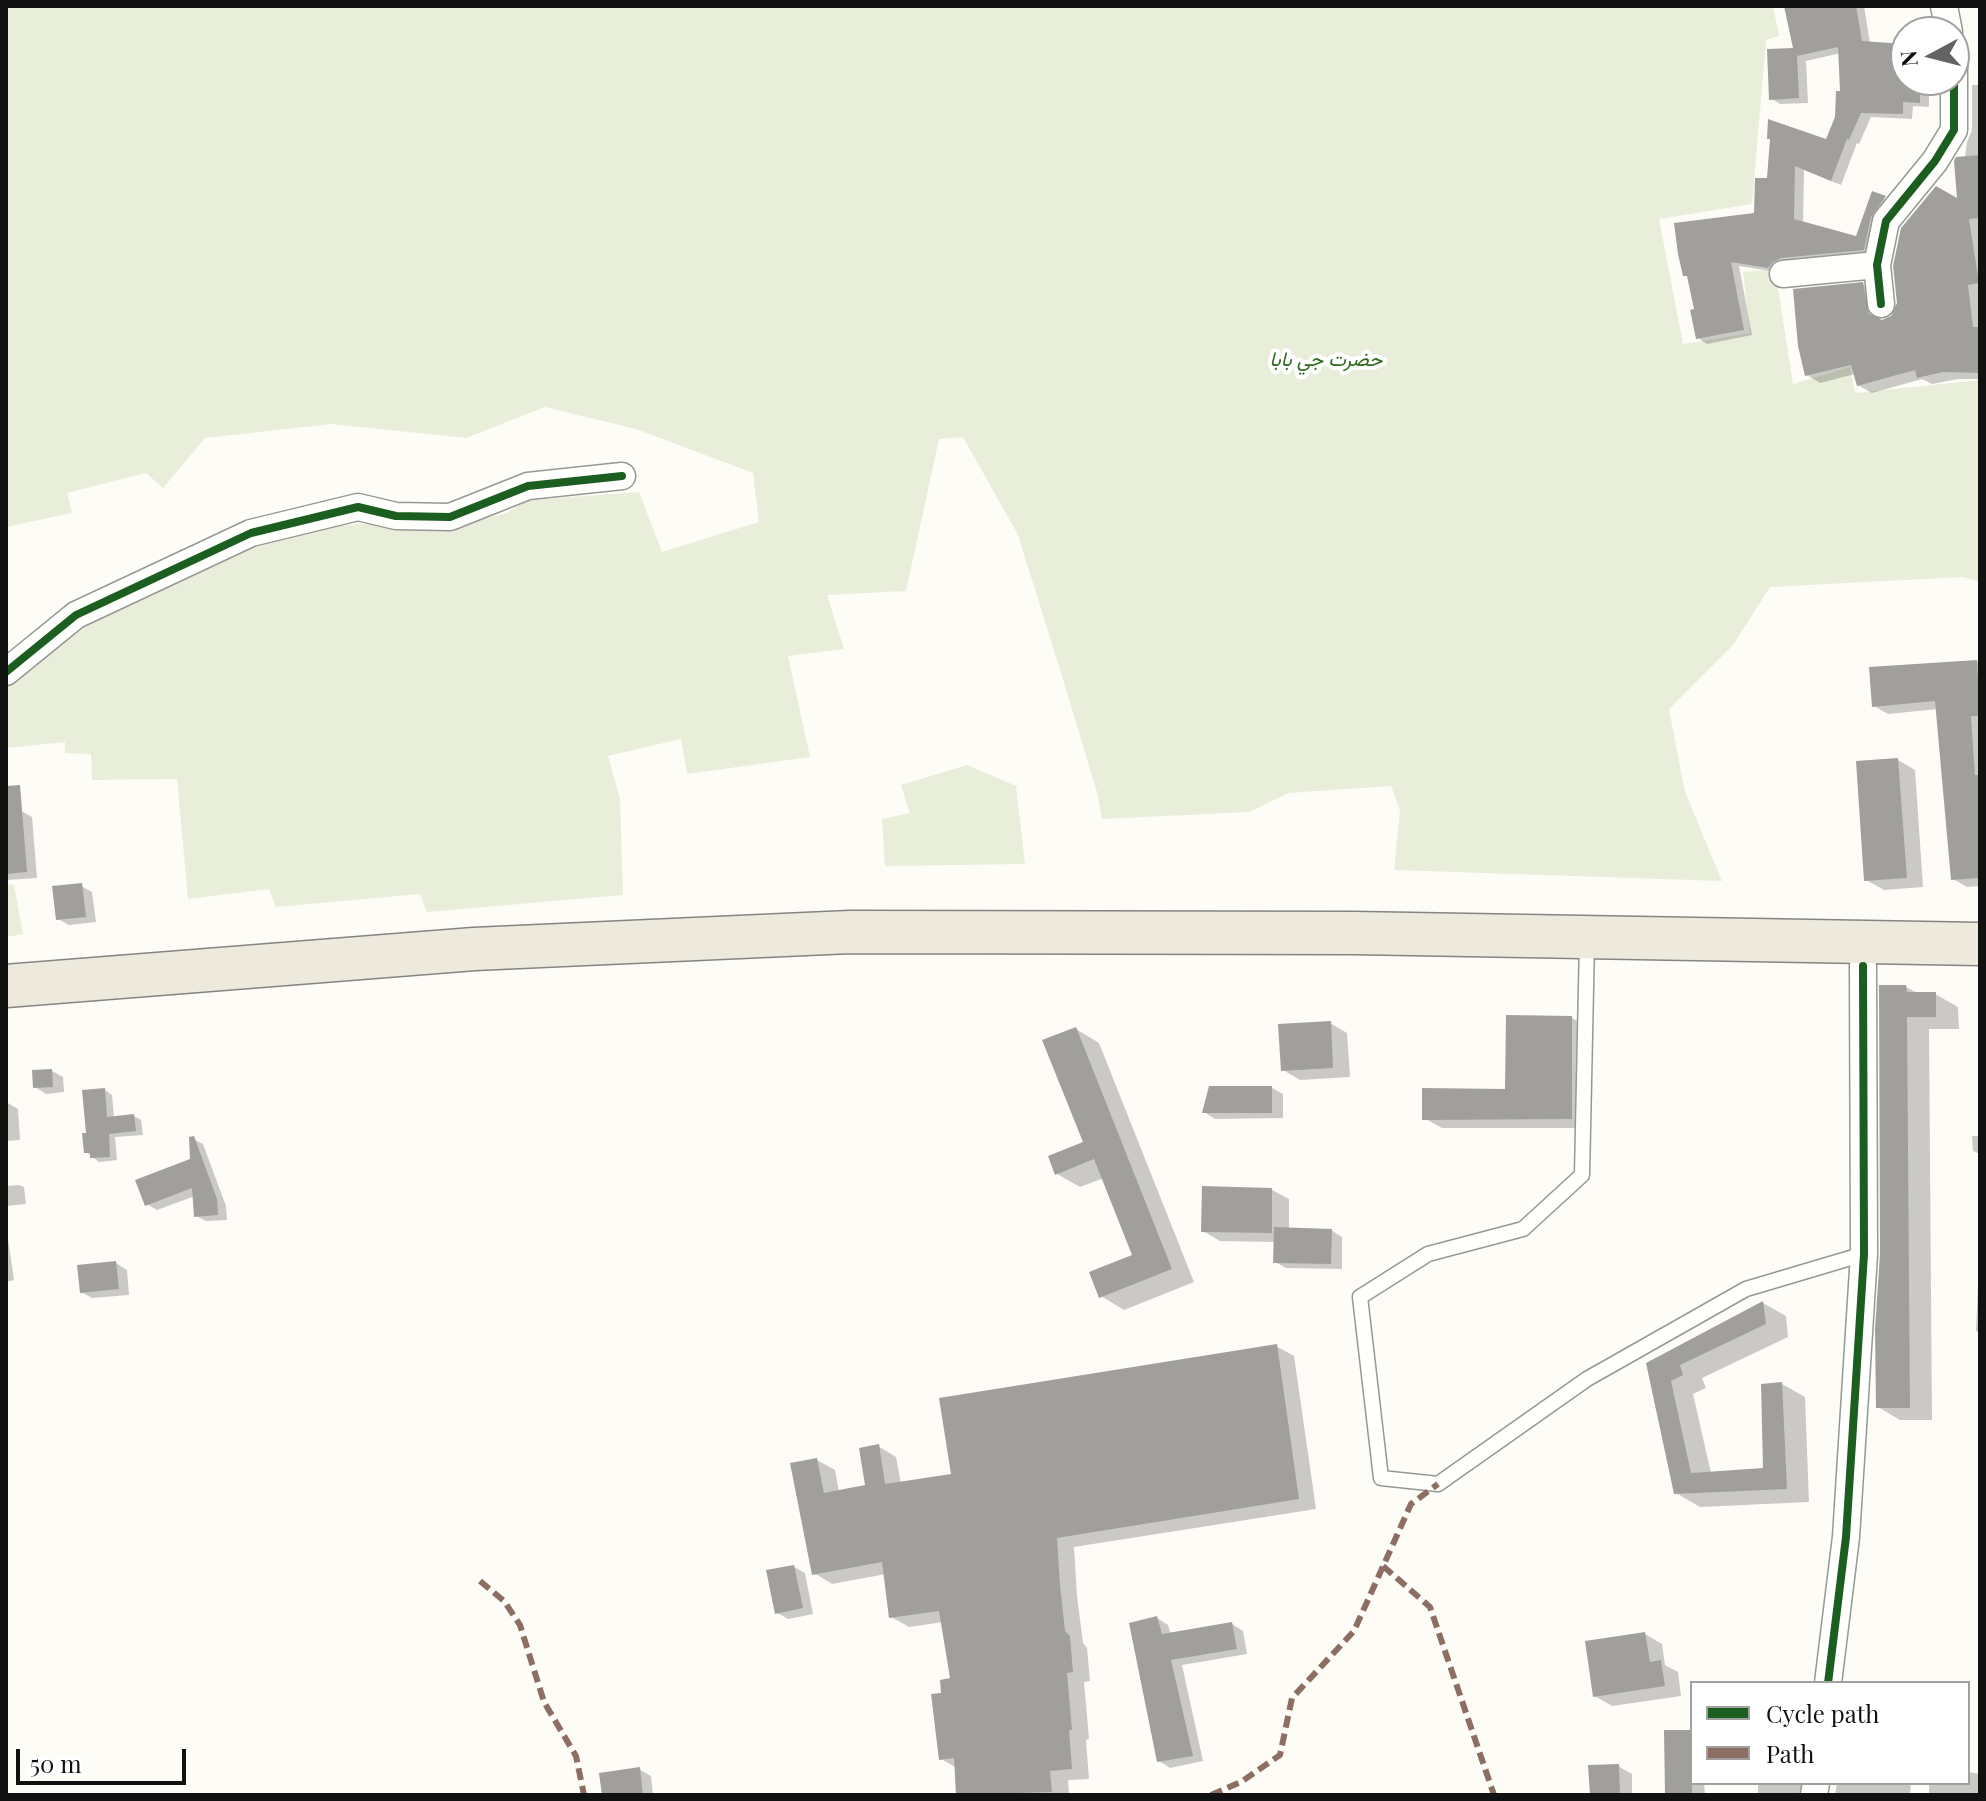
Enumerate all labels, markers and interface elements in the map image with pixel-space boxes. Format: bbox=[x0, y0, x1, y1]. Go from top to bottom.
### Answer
north arrow bbox=[1890, 16, 1970, 96]
text: N bbox=[1892, 49, 1924, 68]
park label: حضرت جي بابا bbox=[1269, 348, 1383, 372]
legend bbox=[1690, 1681, 1970, 1785]
text: Cycle path bbox=[1766, 1697, 1879, 1729]
scale bar bbox=[20, 1733, 190, 1783]
text: Path bbox=[1766, 1737, 1814, 1769]
text: 50 m bbox=[30, 1747, 82, 1779]

